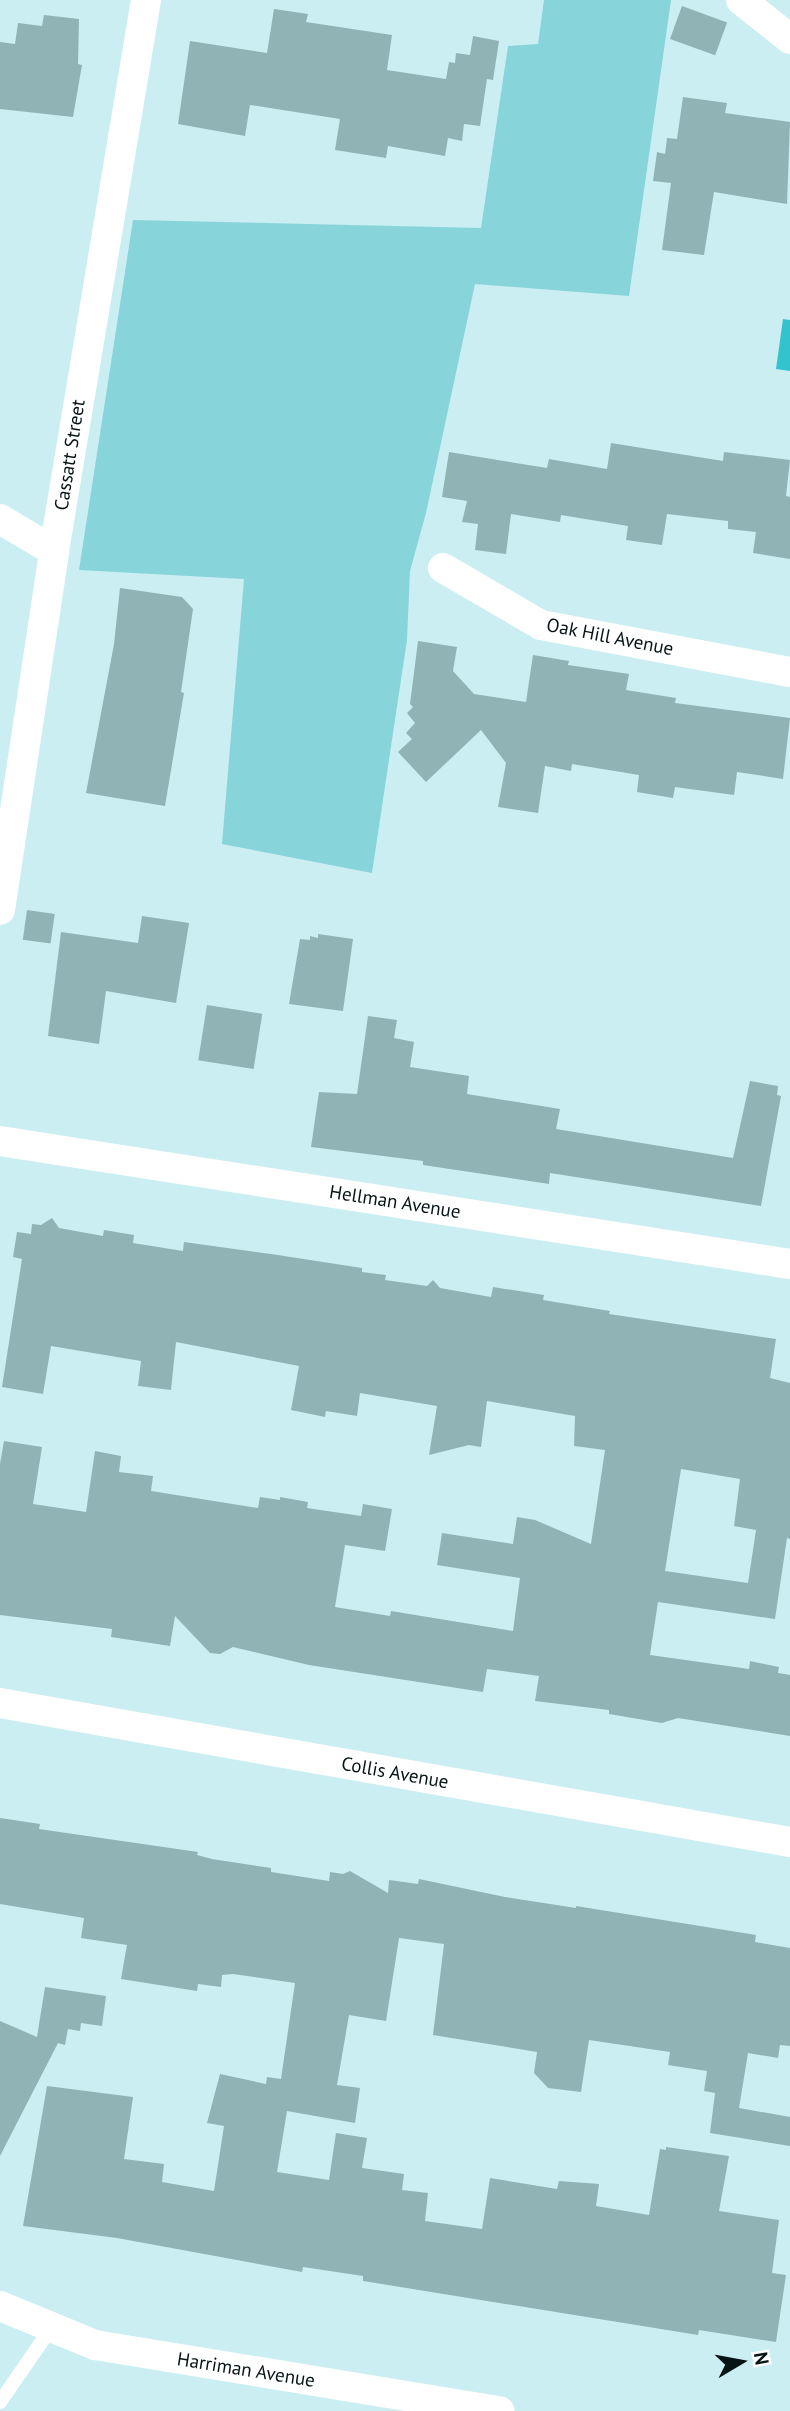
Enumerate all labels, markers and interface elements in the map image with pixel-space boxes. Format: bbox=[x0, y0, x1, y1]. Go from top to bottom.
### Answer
street label: Cassatt Street bbox=[50, 398, 90, 512]
street label: Oak Hill Avenue bbox=[544, 613, 676, 661]
street label: Hellman Avenue bbox=[327, 1180, 463, 1224]
street label: Collis Avenue bbox=[339, 1752, 451, 1794]
north arrow bbox=[706, 2327, 776, 2397]
street label: Harriman Avenue bbox=[175, 2348, 317, 2392]
text: N bbox=[749, 2350, 775, 2367]

